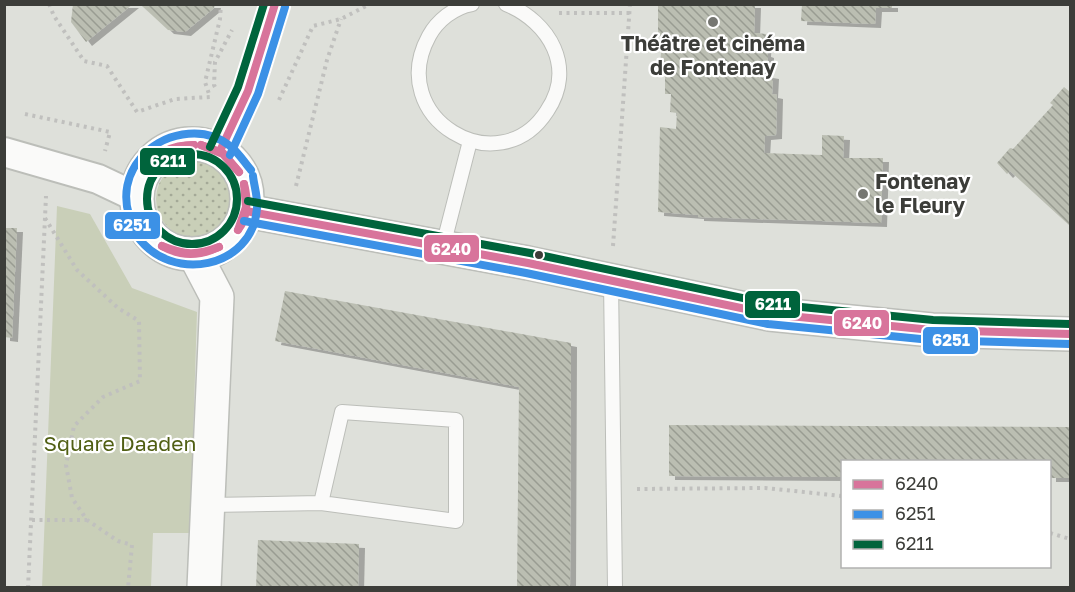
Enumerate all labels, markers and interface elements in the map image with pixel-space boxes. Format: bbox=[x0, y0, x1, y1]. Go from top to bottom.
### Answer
marker: Théâtre et cinéma de Fontenay bbox=[706, 15, 720, 29]
place label: Théâtre et cinéma de Fontenay bbox=[621, 30, 805, 80]
line badge: 6211 bbox=[139, 147, 196, 176]
text: 6211 bbox=[150, 151, 186, 171]
place label: Fontenay le Fleury bbox=[875, 168, 971, 218]
marker: Fontenay le Fleury bbox=[856, 187, 870, 201]
line badge: 6251 bbox=[104, 211, 161, 240]
text: 6251 bbox=[113, 215, 151, 235]
line badge: 6240 bbox=[423, 234, 480, 263]
text: 6240 bbox=[431, 239, 471, 259]
unlabelled marker bbox=[533, 249, 545, 261]
line badge: 6211 bbox=[744, 290, 801, 319]
text: 6211 bbox=[755, 294, 791, 314]
line badge: 6240 bbox=[833, 309, 890, 337]
text: 6240 bbox=[842, 313, 882, 333]
line badge: 6251 bbox=[922, 326, 979, 355]
text: 6251 bbox=[932, 330, 970, 350]
park label: Square Daaden bbox=[44, 430, 196, 456]
legend bbox=[841, 460, 1051, 568]
text: 6240 bbox=[895, 472, 938, 494]
text: 6251 bbox=[895, 502, 936, 524]
text: 6211 bbox=[895, 532, 934, 554]

